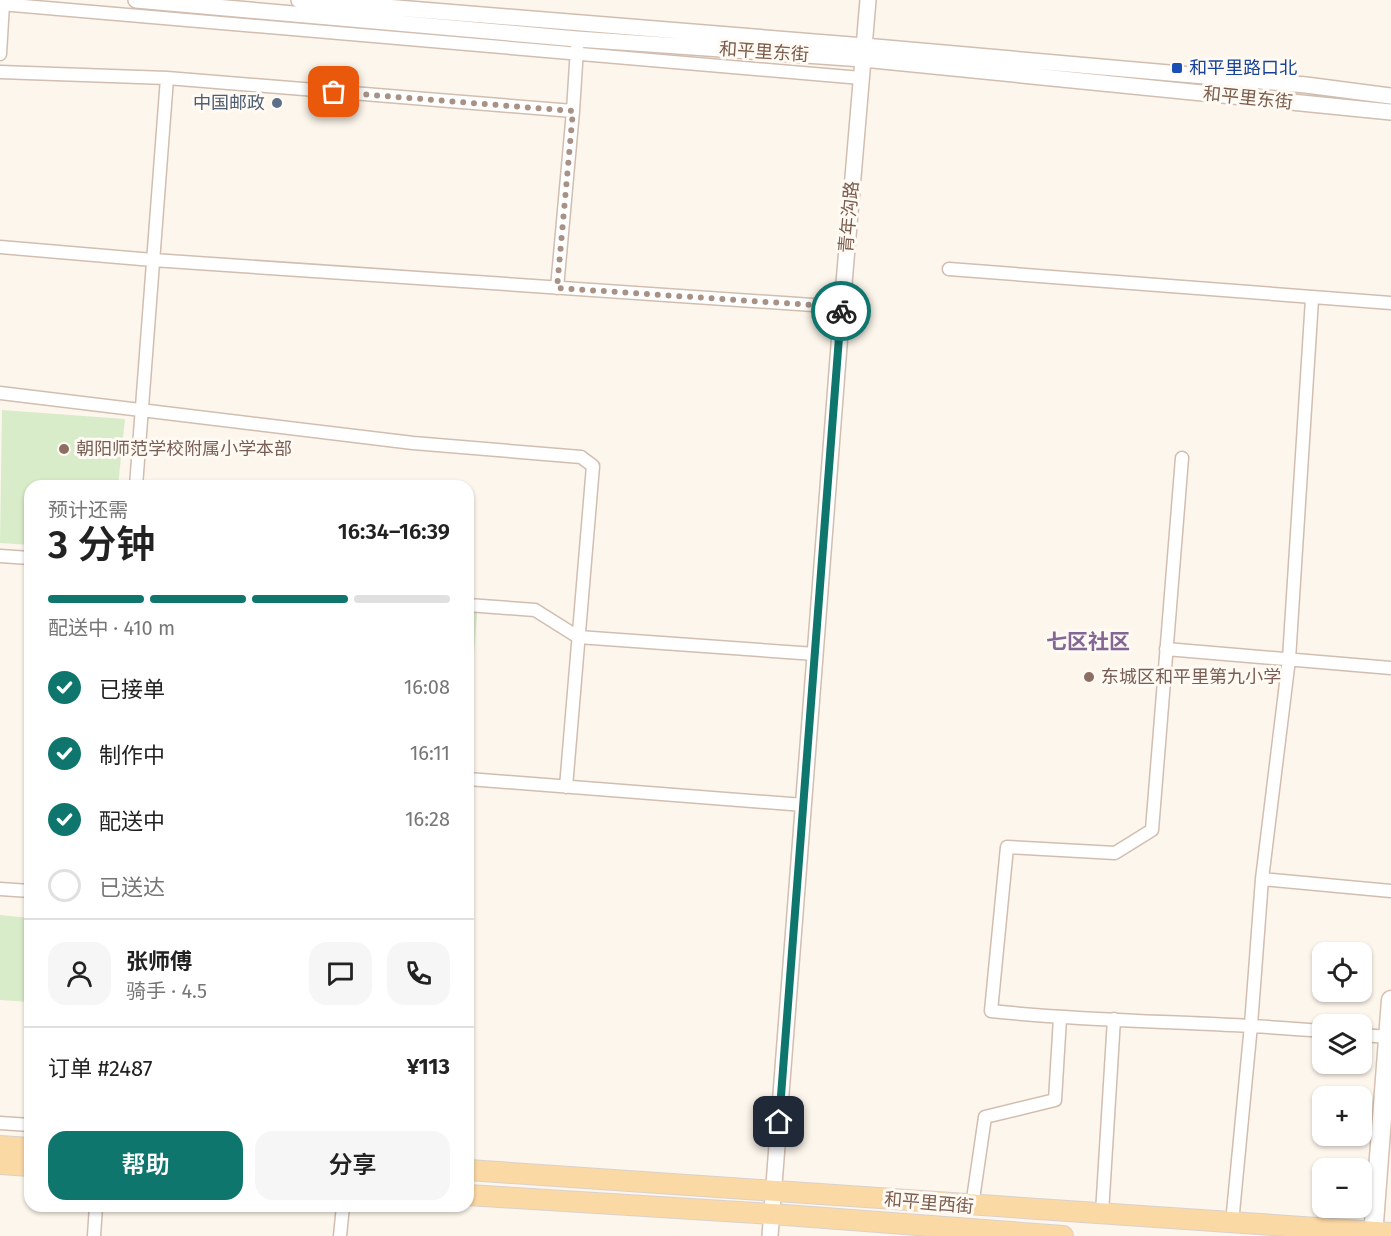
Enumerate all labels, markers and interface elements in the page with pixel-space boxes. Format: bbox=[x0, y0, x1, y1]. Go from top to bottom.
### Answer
street label: 和平里东街 bbox=[718, 38, 810, 66]
place label: 和平里路口北 bbox=[1189, 57, 1297, 79]
marker: 和平里路口北 bbox=[1170, 61, 1184, 75]
pin bbox=[308, 66, 359, 117]
icon: bag bbox=[317, 75, 350, 108]
street label: 和平里东街 bbox=[1202, 82, 1294, 114]
place label: 中国邮政 bbox=[193, 92, 265, 114]
marker: 中国邮政 bbox=[270, 96, 284, 110]
street label: 青年沟路 bbox=[835, 180, 863, 254]
courier bbox=[811, 281, 871, 341]
icon: bike bbox=[825, 295, 858, 328]
place label: 朝阳师范学校附属小学本部 bbox=[76, 438, 292, 460]
marker: 朝阳师范学校附属小学本部 bbox=[57, 442, 71, 456]
text: 预计还需 bbox=[48, 498, 128, 522]
text: 16:34–16:39 bbox=[338, 518, 450, 545]
text: 3 分钟 bbox=[48, 522, 156, 568]
text: 配送中 · 410 m bbox=[48, 616, 175, 640]
district label: 七区社区 bbox=[1046, 629, 1130, 655]
place label: 东城区和平里第九小学 bbox=[1101, 666, 1281, 688]
marker: 东城区和平里第九小学 bbox=[1082, 670, 1096, 684]
icon: check bbox=[48, 671, 81, 704]
text: 16:08 bbox=[404, 675, 450, 699]
text: 已接单 bbox=[99, 676, 165, 703]
icon: check bbox=[48, 737, 81, 770]
text: 16:11 bbox=[410, 741, 450, 765]
text: 制作中 bbox=[99, 742, 165, 769]
icon: check bbox=[48, 803, 81, 836]
text: 16:28 bbox=[405, 807, 450, 831]
text: 配送中 bbox=[99, 808, 165, 835]
text: 已送达 bbox=[99, 874, 165, 901]
button: person bbox=[48, 942, 111, 1005]
button: chat bbox=[309, 942, 372, 1005]
button: phone bbox=[387, 942, 450, 1005]
map controls bbox=[1312, 942, 1372, 1218]
button: locate bbox=[1312, 942, 1372, 1002]
text: 张师傅 bbox=[126, 948, 192, 975]
text: 骑手 · 4.5 bbox=[126, 979, 207, 1003]
button: layers bbox=[1312, 1014, 1372, 1074]
text: ¥113 bbox=[407, 1053, 450, 1080]
text: 订单 #2487 bbox=[48, 1055, 153, 1082]
button: + bbox=[1312, 1086, 1372, 1146]
pin bbox=[753, 1096, 804, 1147]
icon: home bbox=[762, 1105, 795, 1138]
button: 帮助 bbox=[48, 1131, 243, 1200]
button: 分享 bbox=[255, 1131, 450, 1200]
button: − bbox=[1312, 1158, 1372, 1218]
street label: 和平里西街 bbox=[883, 1188, 975, 1218]

